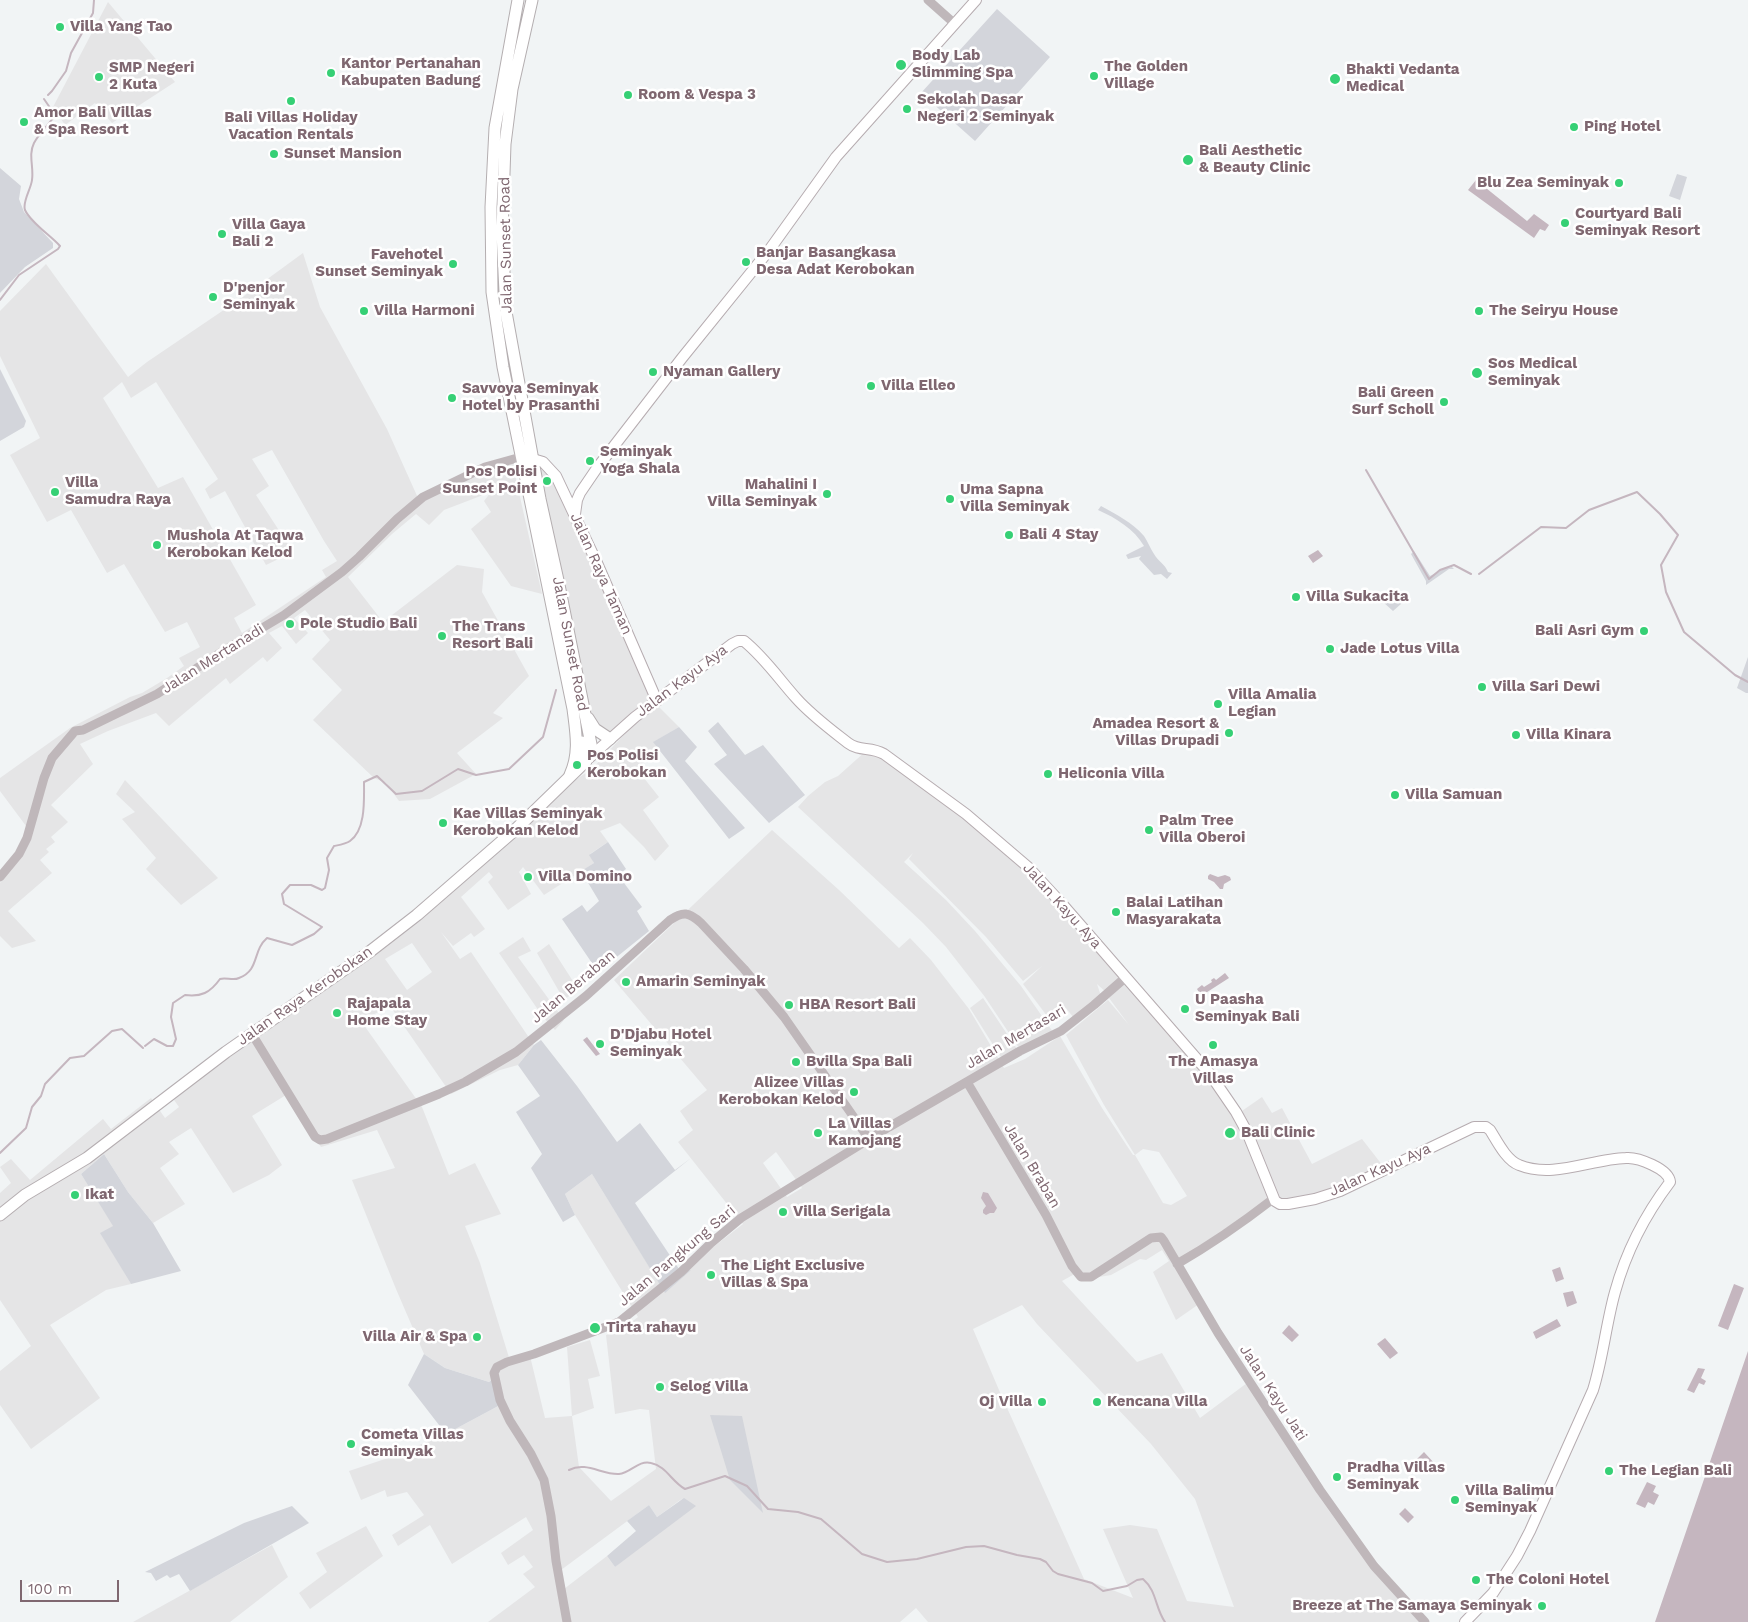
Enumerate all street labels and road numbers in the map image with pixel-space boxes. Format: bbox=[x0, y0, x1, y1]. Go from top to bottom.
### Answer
street label: Jalan Sunset Road bbox=[496, 177, 516, 313]
street label: Jalan Raya Taman bbox=[566, 510, 636, 638]
street label: Jalan Sunset Road bbox=[548, 575, 592, 713]
street label: Jalan Mertanadi bbox=[159, 620, 267, 698]
street label: Jalan Kayu Aya bbox=[633, 641, 731, 721]
street label: Jalan Kayu Aya bbox=[1019, 859, 1105, 953]
street label: Jalan Raya Kerobokan bbox=[234, 943, 376, 1049]
street label: Jalan Beraban bbox=[527, 947, 619, 1027]
street label: Jalan Mertasari bbox=[963, 1001, 1069, 1073]
street label: Jalan Braban bbox=[1000, 1120, 1064, 1212]
street label: Jalan Kayu Aya bbox=[1326, 1140, 1434, 1200]
street label: Jalan Pangkung Sari bbox=[615, 1202, 739, 1310]
street label: Jalan Kayu Jati bbox=[1235, 1342, 1311, 1444]

